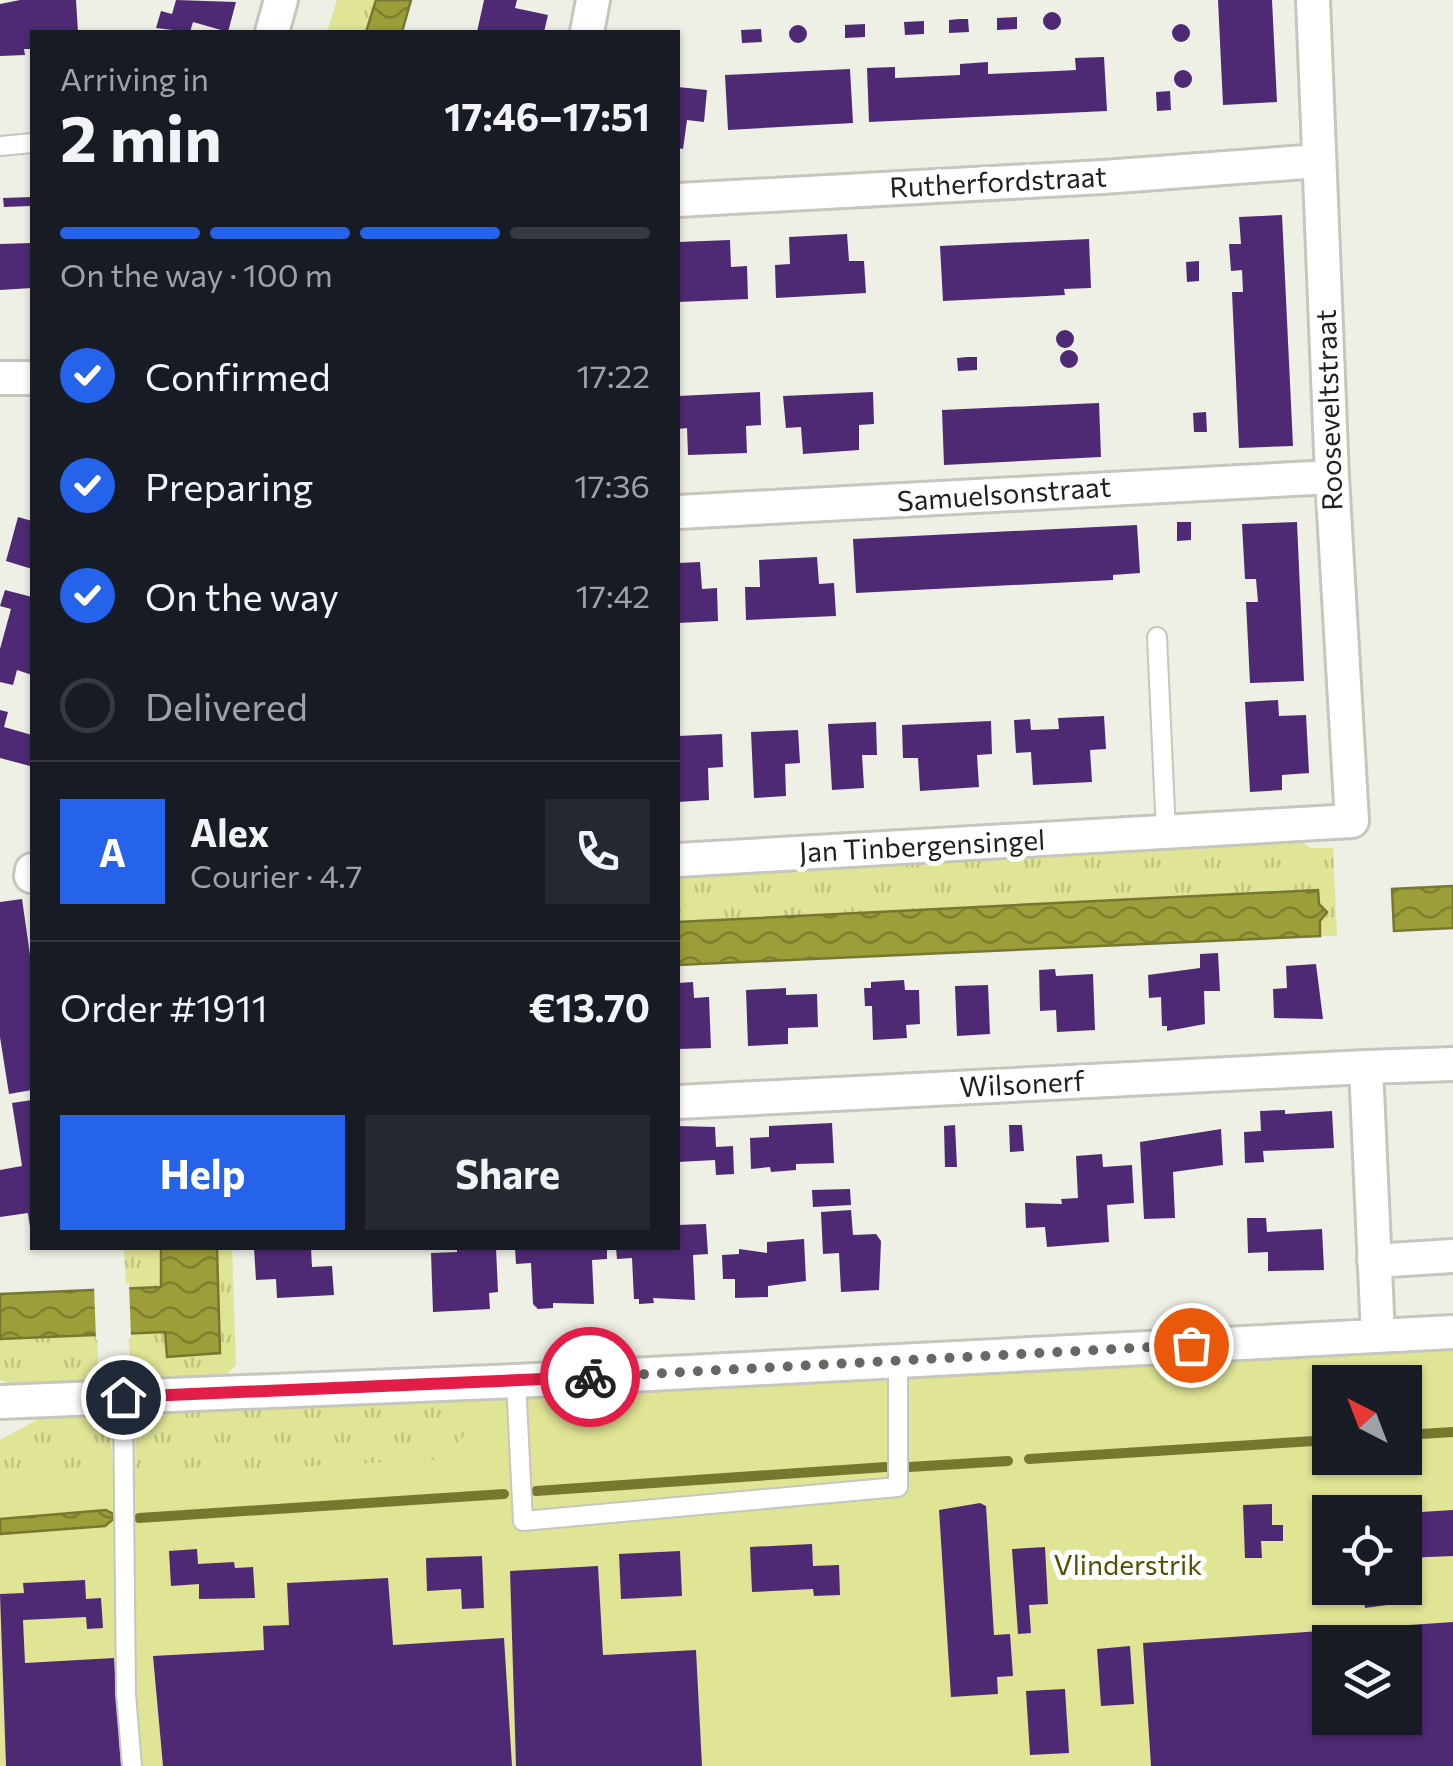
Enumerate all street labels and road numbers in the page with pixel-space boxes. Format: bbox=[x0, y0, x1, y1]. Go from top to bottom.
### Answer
street label: Rutherfordstraat bbox=[888, 158, 1107, 204]
street label: Rooseveltstraat bbox=[1307, 309, 1349, 511]
street label: Samuelsonstraat bbox=[896, 469, 1112, 517]
street label: Jan Tinbergensingel bbox=[798, 822, 1046, 868]
street label: Wilsonerf bbox=[958, 1063, 1085, 1103]

